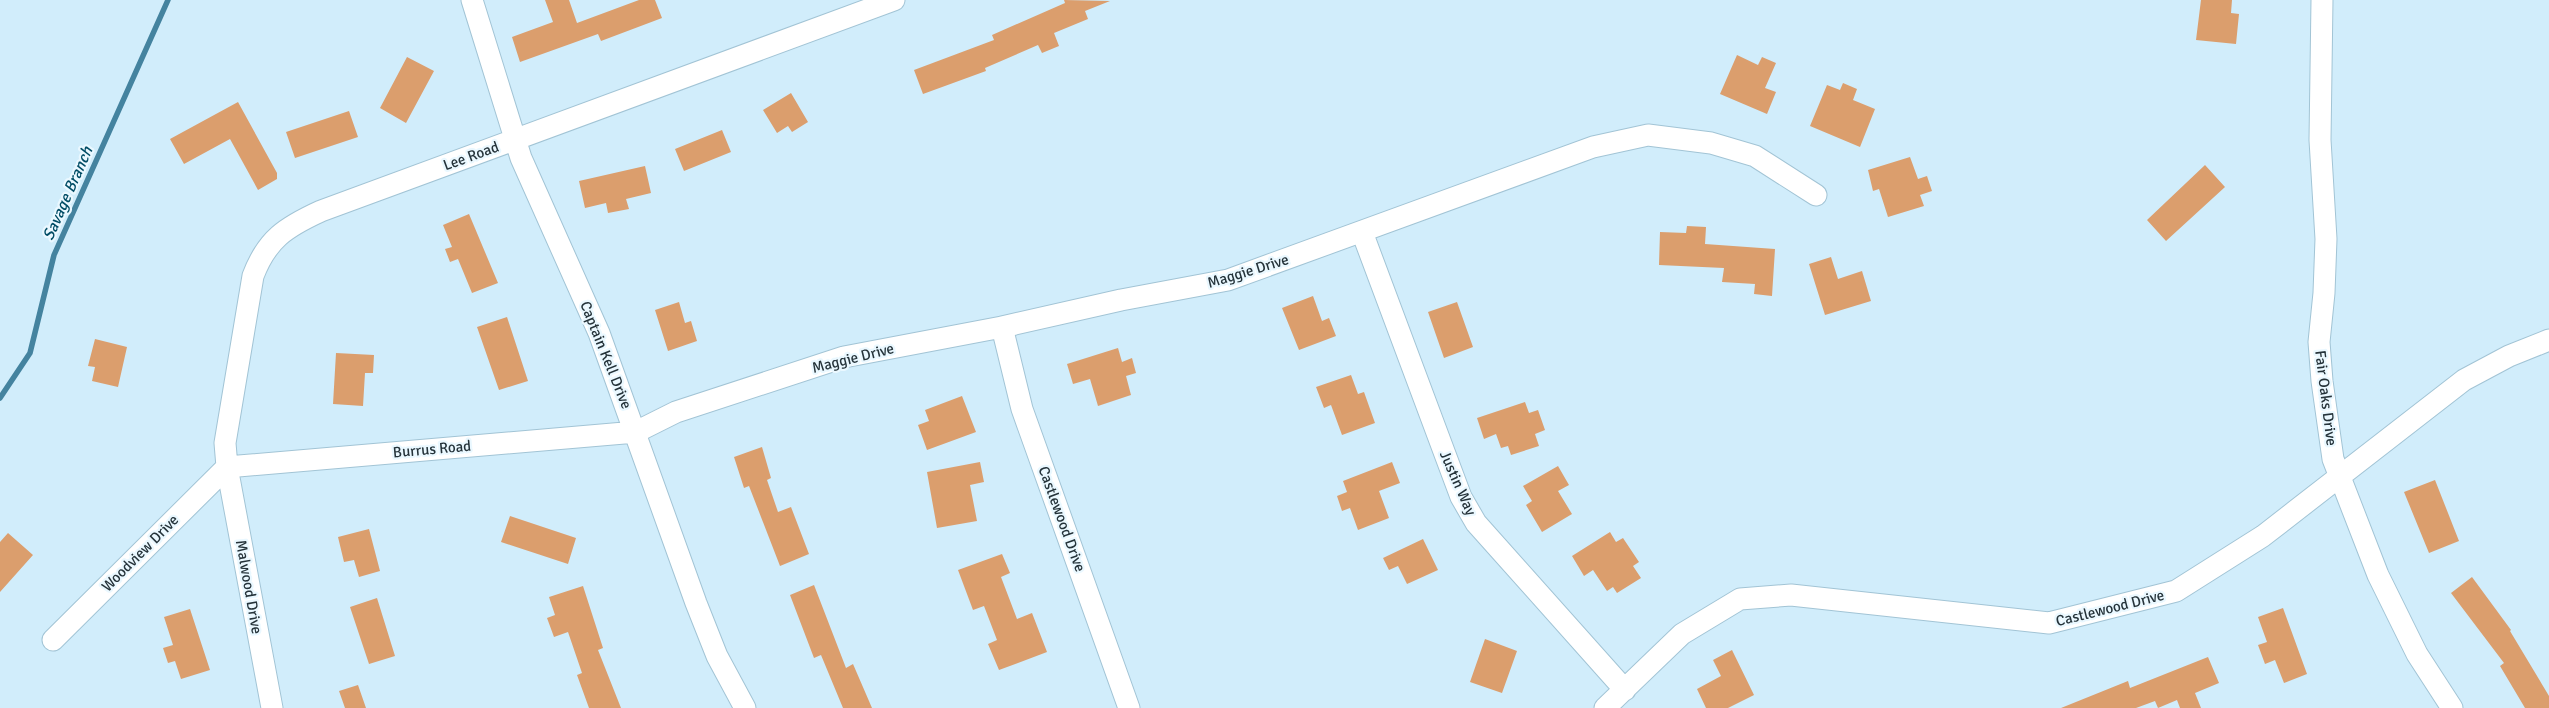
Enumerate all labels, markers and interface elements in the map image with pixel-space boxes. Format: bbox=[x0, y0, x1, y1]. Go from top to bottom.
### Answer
street label: Lee Road bbox=[441, 138, 501, 174]
water label: Savage Branch bbox=[38, 142, 98, 243]
street label: Maggie Drive bbox=[1205, 250, 1291, 292]
street label: Captain Kell Drive bbox=[576, 298, 636, 412]
street label: Maggie Drive bbox=[810, 339, 896, 377]
street label: Fair Oaks Drive bbox=[2311, 349, 2341, 447]
street label: Burrus Road bbox=[392, 437, 472, 461]
street label: Justin Way bbox=[1436, 448, 1480, 518]
street label: Castlewood Drive bbox=[1035, 464, 1089, 574]
street label: Woodview Drive bbox=[98, 511, 182, 595]
street label: Malwood Drive bbox=[232, 539, 266, 635]
street label: Castlewood Drive bbox=[2054, 586, 2166, 630]

